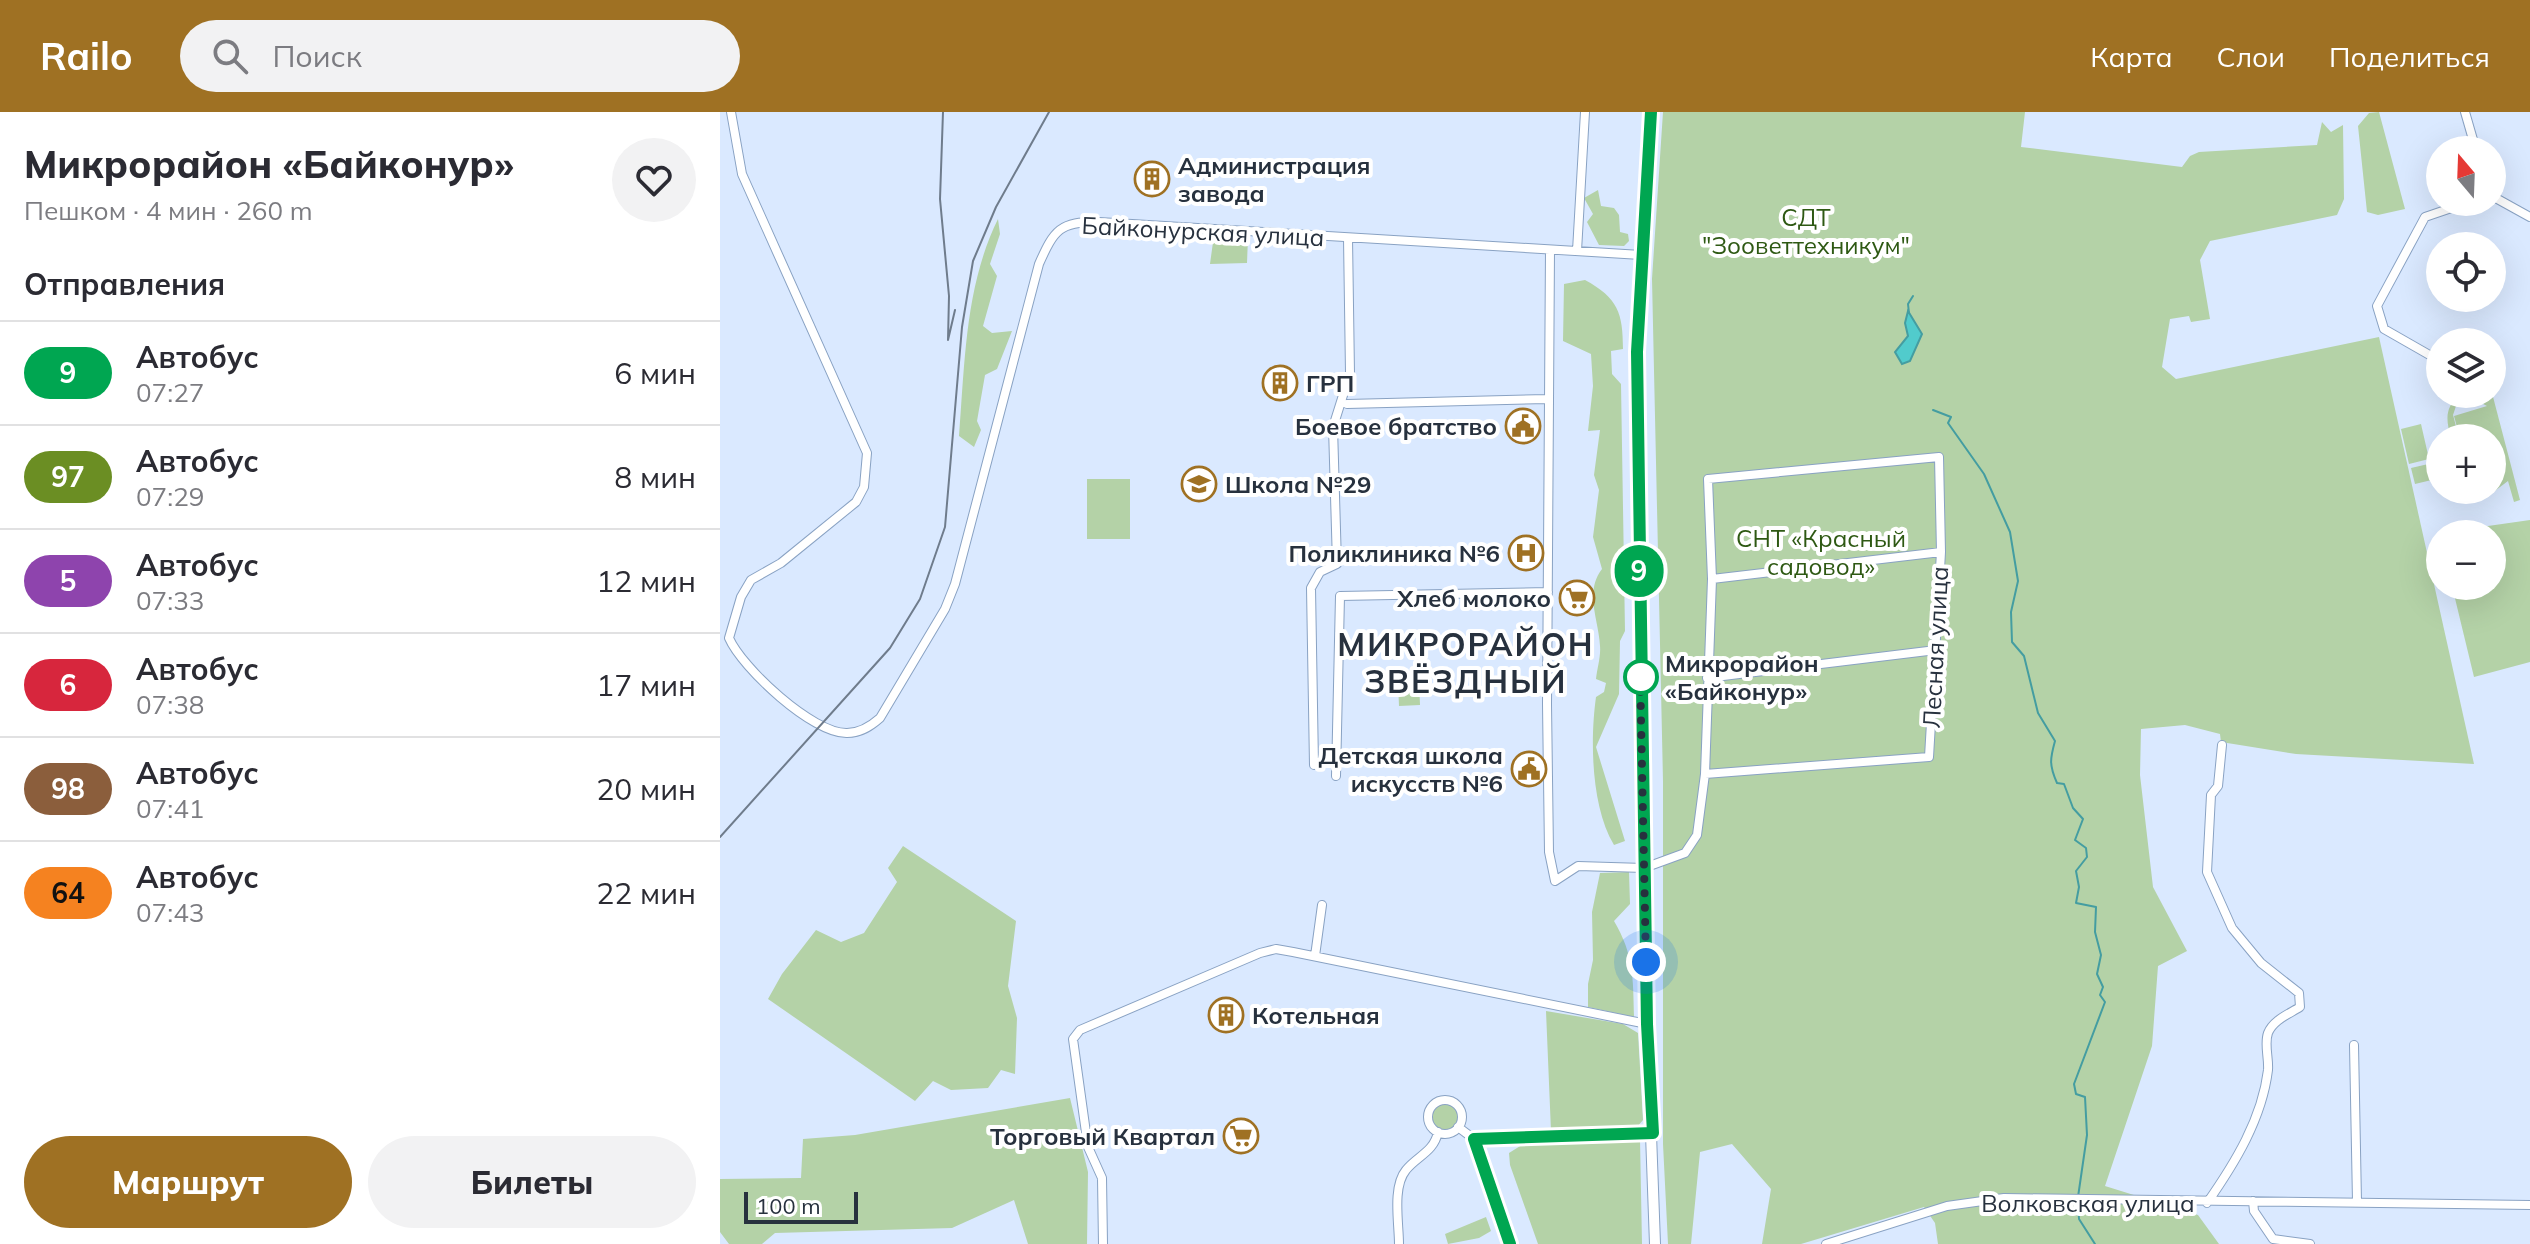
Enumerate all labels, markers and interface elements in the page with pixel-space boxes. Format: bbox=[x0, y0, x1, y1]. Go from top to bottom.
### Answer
search box bbox=[180, 20, 740, 92]
text: Railo bbox=[40, 32, 132, 80]
icon: search bbox=[208, 34, 252, 78]
text: Поиск bbox=[272, 37, 362, 75]
text: Карта bbox=[2090, 39, 2173, 74]
text: Слои bbox=[2217, 39, 2285, 74]
text: Поделиться bbox=[2329, 39, 2490, 74]
north arrow bbox=[2426, 136, 2506, 216]
map controls bbox=[2426, 136, 2506, 600]
button: heart bbox=[612, 138, 696, 222]
text: Микрорайон «Байконур» bbox=[24, 140, 514, 188]
place label: Администрация завода bbox=[1178, 150, 1370, 208]
building icon: Администрация завода bbox=[1133, 160, 1171, 198]
text: Пешком · 4 мин · 260 m bbox=[24, 194, 313, 227]
park label: СДТ "Зооветтехникум" bbox=[1702, 202, 1910, 260]
street label: Байконурская улица bbox=[1081, 210, 1325, 252]
button: locate bbox=[2426, 232, 2506, 312]
text: Отправления bbox=[24, 265, 225, 303]
button: layers bbox=[2426, 328, 2506, 408]
text: Автобус bbox=[136, 338, 259, 376]
text: 6 мин bbox=[614, 354, 696, 392]
text: 9 bbox=[60, 355, 76, 390]
building icon: ГРП bbox=[1261, 364, 1299, 402]
place label: ГРП bbox=[1306, 368, 1354, 398]
text: 07:27 bbox=[136, 376, 204, 409]
public building icon: Боевое братство bbox=[1504, 407, 1542, 445]
place label: Боевое братство bbox=[1295, 411, 1497, 441]
button: + bbox=[2426, 424, 2506, 504]
text: Автобус bbox=[136, 442, 259, 480]
text: 8 мин bbox=[614, 458, 696, 496]
text: 97 bbox=[51, 459, 85, 494]
school or university icon: Школа №29 bbox=[1180, 465, 1218, 503]
place label: Школа №29 bbox=[1225, 469, 1371, 499]
text: 07:29 bbox=[136, 480, 204, 513]
button: − bbox=[2426, 520, 2506, 600]
park label: СНТ «Красный садовод» bbox=[1736, 523, 1906, 581]
hospital icon: Поликлиника №6 bbox=[1507, 534, 1545, 572]
place label: Поликлиника №6 bbox=[1288, 538, 1500, 568]
line badge: 9 bbox=[1613, 545, 1665, 597]
text: Автобус bbox=[136, 546, 259, 584]
text: 9 bbox=[1631, 553, 1647, 588]
text: 12 мин bbox=[596, 562, 696, 600]
text: 5 bbox=[60, 563, 76, 598]
street label: Лесная улица bbox=[1916, 565, 1954, 729]
supermarket icon: Хлеб молоко bbox=[1558, 579, 1596, 617]
place label: Хлеб молоко bbox=[1396, 583, 1551, 613]
text: 07:33 bbox=[136, 584, 204, 617]
district label: МИКРОРАЙОН ЗВЁЗДНЫЙ bbox=[1337, 624, 1595, 701]
place label: Микрорайон «Байконур» bbox=[1665, 648, 1819, 706]
text: Автобус bbox=[136, 650, 259, 688]
marker: Микрорайон «Байконур» bbox=[1624, 660, 1658, 694]
text: 17 мин bbox=[596, 666, 696, 704]
text: 6 bbox=[60, 667, 76, 702]
text: 07:38 bbox=[136, 688, 204, 721]
place label: Детская школа искусств №6 bbox=[1319, 740, 1503, 798]
public building icon: Детская школа искусств №6 bbox=[1510, 750, 1548, 788]
text: Автобус bbox=[136, 754, 259, 792]
text: 20 мин bbox=[596, 770, 696, 808]
text: 98 bbox=[51, 771, 85, 806]
text: 07:41 bbox=[136, 792, 204, 825]
text: Автобус bbox=[136, 858, 259, 896]
text: 22 мин bbox=[596, 874, 696, 912]
text: 64 bbox=[51, 875, 85, 910]
text: 07:43 bbox=[136, 896, 204, 929]
your location bbox=[1626, 942, 1666, 982]
building icon: Котельная bbox=[1207, 996, 1245, 1034]
place label: Котельная bbox=[1252, 1000, 1380, 1030]
supermarket icon: Торговый Квартал bbox=[1222, 1117, 1260, 1155]
place label: Торговый Квартал bbox=[990, 1121, 1215, 1151]
button: Маршрут bbox=[24, 1136, 352, 1228]
button: Билеты bbox=[368, 1136, 696, 1228]
scale bar bbox=[744, 1188, 858, 1224]
street label: Волковская улица bbox=[1981, 1188, 2195, 1218]
text: 100 m bbox=[756, 1192, 821, 1220]

